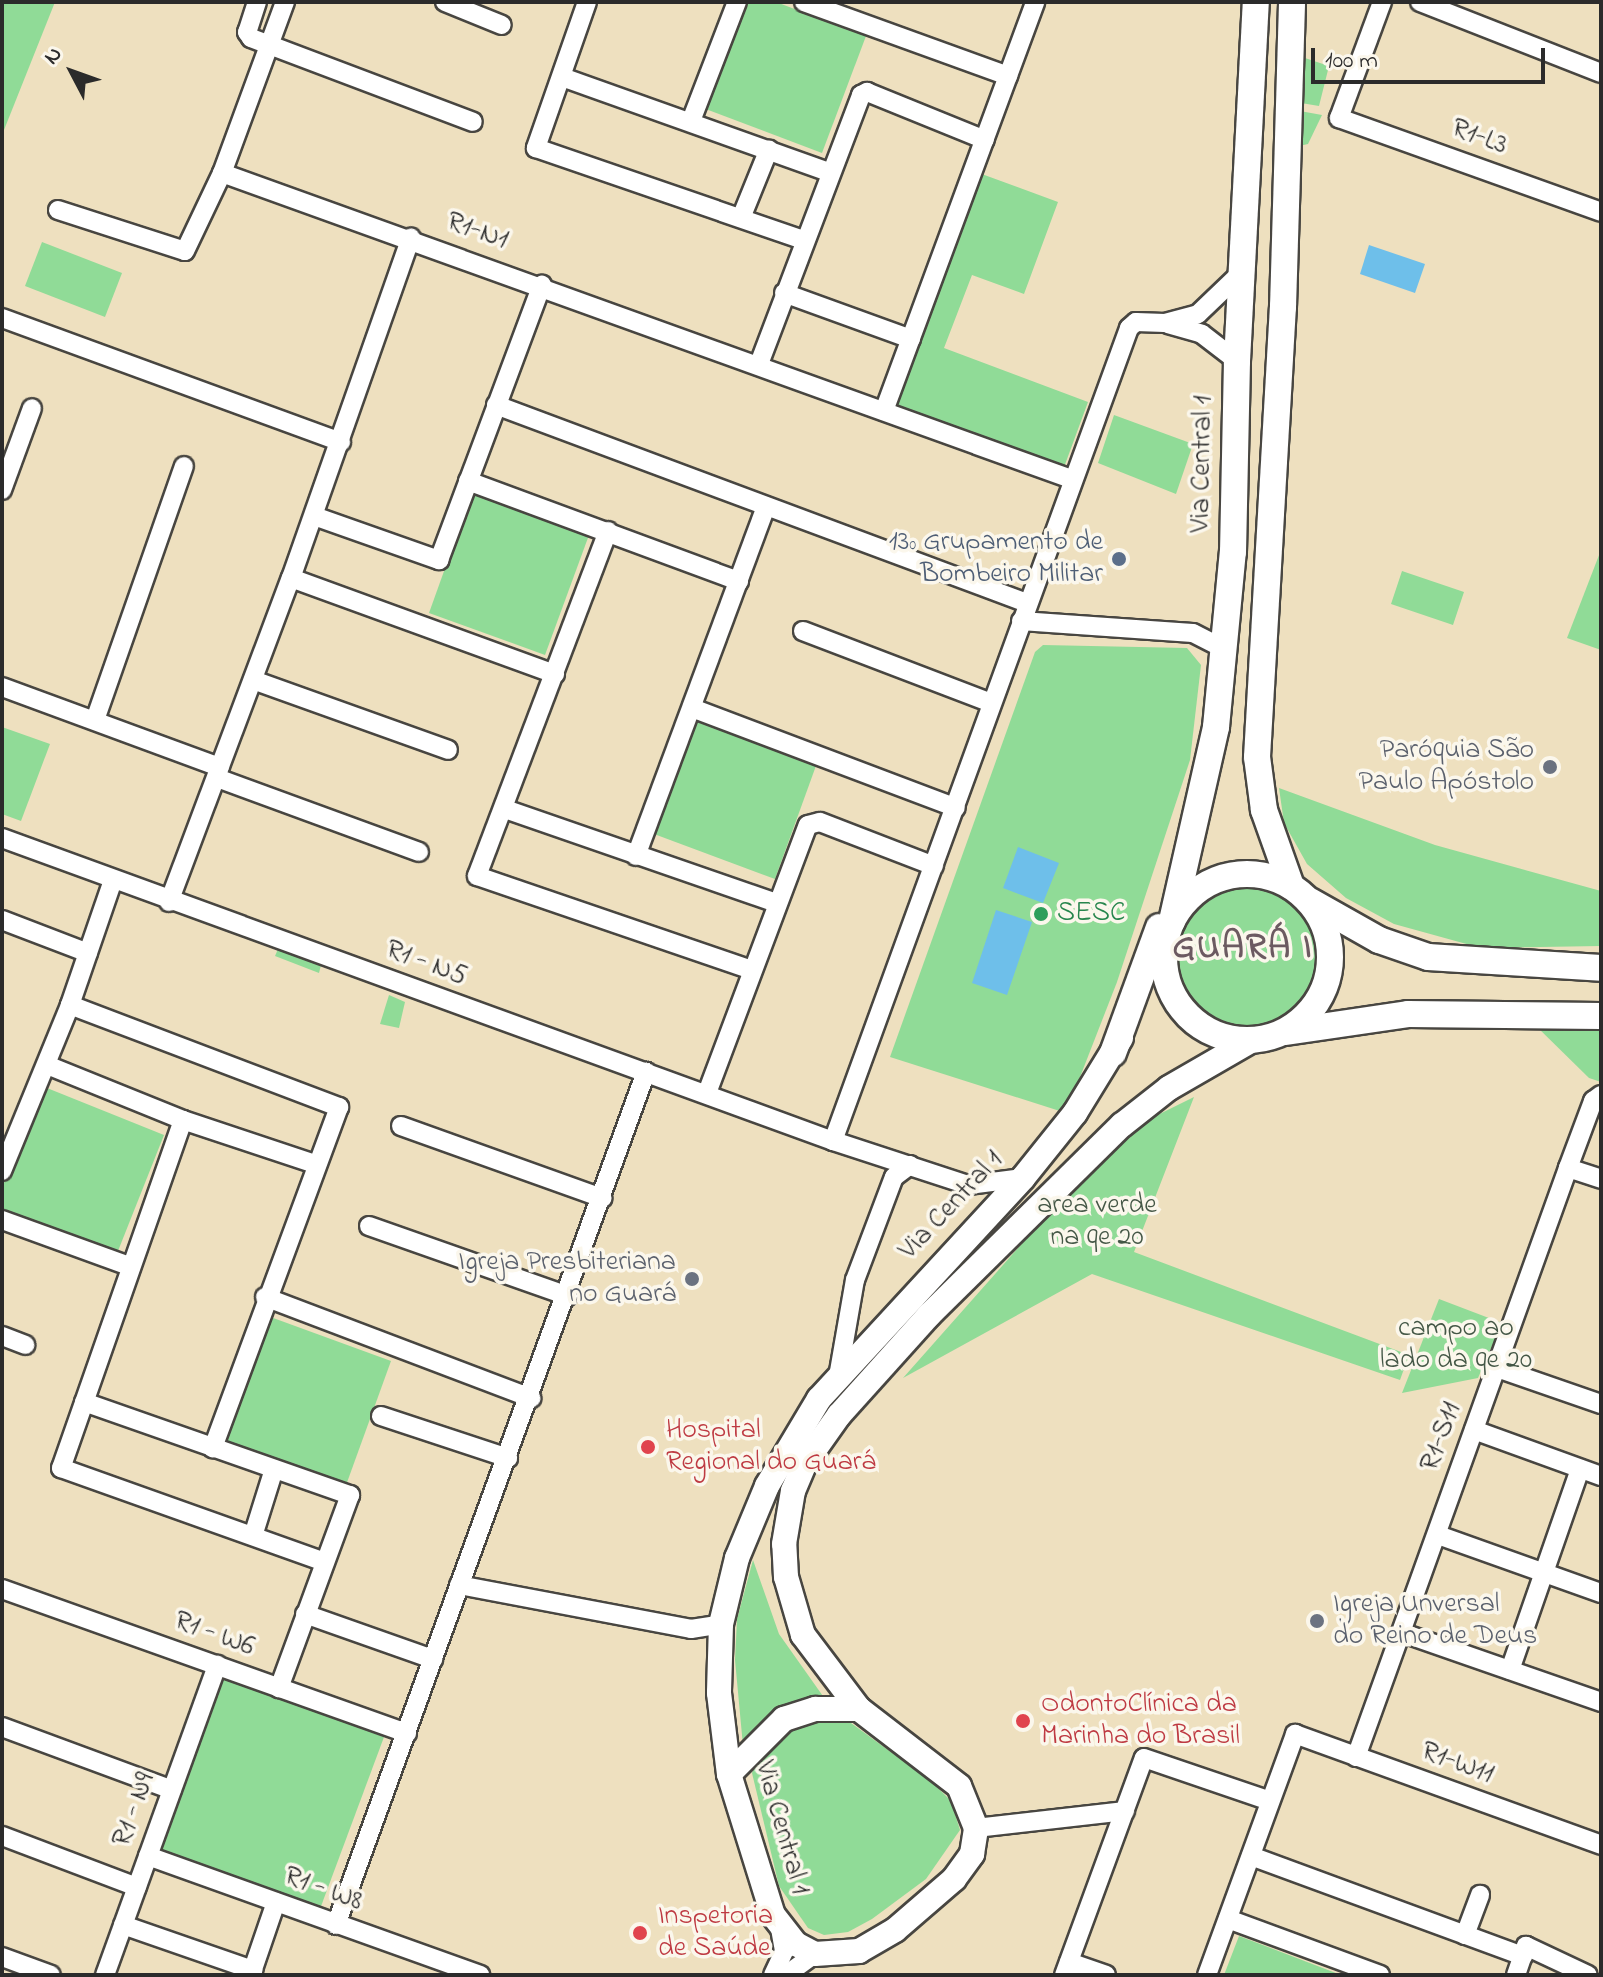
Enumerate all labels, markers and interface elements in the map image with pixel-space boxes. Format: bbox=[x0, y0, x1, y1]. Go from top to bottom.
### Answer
north arrow bbox=[32, 32, 112, 112]
scale bar bbox=[1315, 32, 1549, 82]
text: N bbox=[37, 40, 71, 72]
text: 100 m bbox=[1325, 44, 1378, 79]
street label: R1-L3 bbox=[1447, 112, 1511, 164]
street label: R1-N1 bbox=[442, 206, 512, 258]
street label: Via Central 1 bbox=[1185, 395, 1221, 533]
place label: 13º Grupamento de Bombeiro Militar bbox=[889, 526, 1103, 592]
marker: 13º Grupamento de Bombeiro Militar bbox=[1110, 550, 1128, 568]
place label: Paróquia São Paulo Apóstolo bbox=[1358, 734, 1534, 800]
marker: Paróquia São Paulo Apóstolo bbox=[1541, 758, 1559, 776]
place label: SESC bbox=[1057, 897, 1125, 931]
marker: SESC bbox=[1032, 905, 1050, 923]
district label: GUARÁ I bbox=[1172, 927, 1314, 971]
street label: R1 - N5 bbox=[381, 934, 471, 994]
street label: Via Central 1 bbox=[893, 1144, 1011, 1268]
park label: area verde na qe 20 bbox=[1037, 1189, 1157, 1255]
place label: Igreja Presbiteriana no Guará bbox=[458, 1246, 676, 1312]
marker: Igreja Presbiteriana no Guará bbox=[683, 1270, 701, 1288]
park label: campo ao lado da qe 20 bbox=[1380, 1312, 1532, 1378]
street label: R1-S11 bbox=[1414, 1398, 1470, 1476]
place label: Hospital Regional do Guará bbox=[666, 1414, 876, 1480]
marker: Hospital Regional do Guará bbox=[637, 1436, 659, 1458]
place label: Igreja Unversal do Reino de Deus bbox=[1333, 1588, 1537, 1654]
street label: R1 - W6 bbox=[169, 1605, 259, 1665]
marker: Igreja Unversal do Reino de Deus bbox=[1308, 1612, 1326, 1630]
place label: OdontoClínica da Marinha do Brasil bbox=[1041, 1688, 1240, 1754]
marker: OdontoClínica da Marinha do Brasil bbox=[1012, 1710, 1034, 1732]
street label: R1-W11 bbox=[1416, 1735, 1498, 1793]
street label: Via Central 1 bbox=[746, 1757, 816, 1899]
street label: R1 - N9 bbox=[106, 1768, 164, 1852]
street label: R1 - W8 bbox=[279, 1860, 367, 1920]
place label: Inspetoria de Saúde bbox=[658, 1900, 773, 1966]
marker: Inspetoria de Saúde bbox=[629, 1922, 651, 1944]

